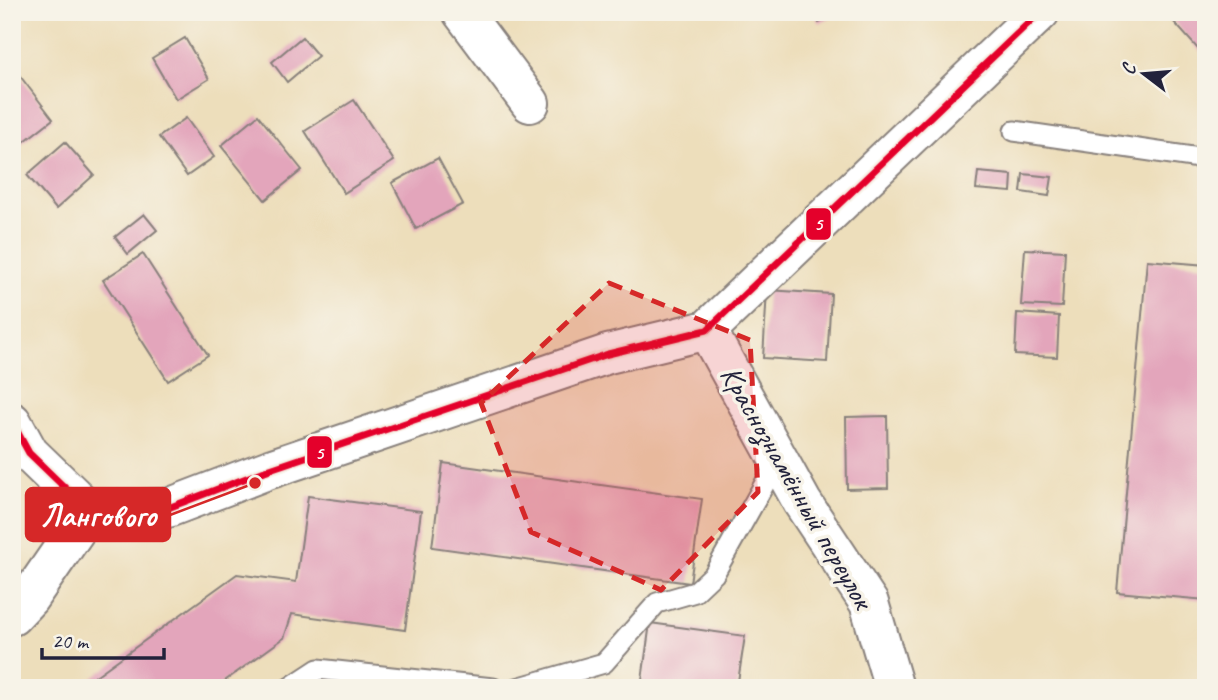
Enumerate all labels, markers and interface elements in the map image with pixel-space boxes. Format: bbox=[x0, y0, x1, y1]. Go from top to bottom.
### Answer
north arrow bbox=[1110, 38, 1180, 108]
text: С bbox=[1116, 59, 1142, 77]
line badge: 5 bbox=[805, 207, 832, 241]
text: 5 bbox=[814, 212, 824, 236]
street label: Краснознамённый переулок bbox=[712, 359, 883, 618]
line badge: 5 bbox=[306, 435, 333, 469]
text: 5 bbox=[315, 441, 325, 465]
callout: Лангового bbox=[26, 488, 170, 541]
text: Лангового bbox=[40, 495, 158, 536]
scale bar bbox=[42, 616, 164, 660]
text: 20 m bbox=[52, 628, 90, 654]

